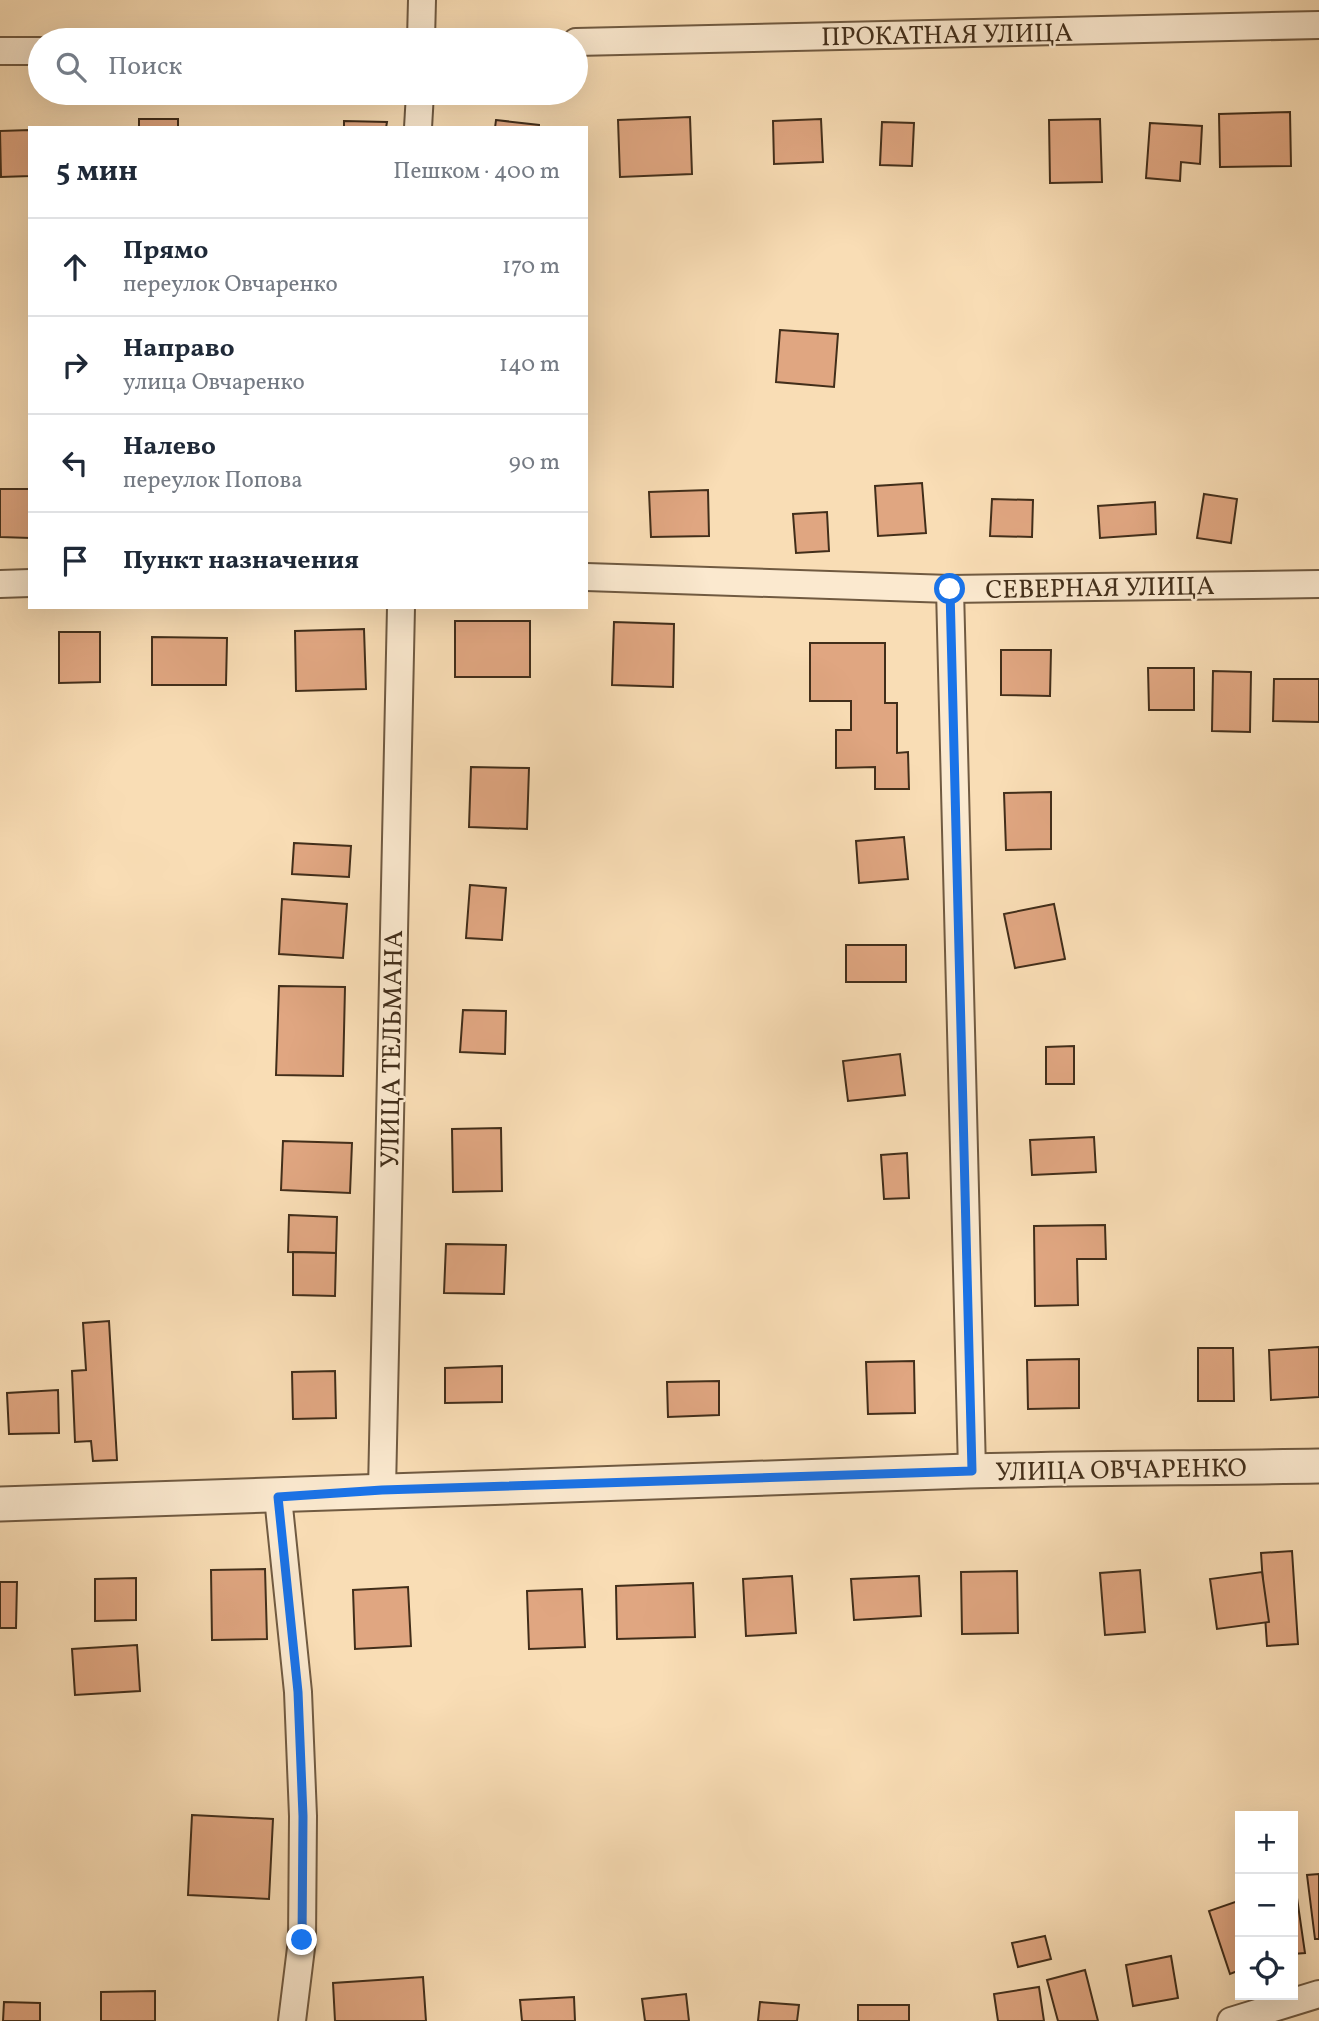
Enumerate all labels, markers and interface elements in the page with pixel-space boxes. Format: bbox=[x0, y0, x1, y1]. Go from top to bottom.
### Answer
street label: ПРОКАТНАЯ УЛИЦА bbox=[821, 16, 1073, 56]
search box bbox=[28, 28, 588, 105]
icon: search bbox=[52, 48, 90, 86]
text: Поиск bbox=[108, 49, 182, 85]
text: 5 мин bbox=[56, 151, 138, 193]
text: Пешком · 400 m bbox=[393, 156, 560, 188]
text: Прямо bbox=[123, 233, 208, 269]
icon: ahead bbox=[56, 248, 94, 286]
text: 170 m bbox=[502, 251, 560, 283]
text: переулок Овчаренко bbox=[123, 269, 338, 301]
text: Направо bbox=[123, 331, 235, 367]
icon: right bbox=[56, 346, 94, 384]
text: 140 m bbox=[499, 349, 560, 381]
text: улица Овчаренко bbox=[123, 367, 305, 399]
text: Налево bbox=[123, 429, 216, 465]
icon: left bbox=[56, 444, 94, 482]
text: 90 m bbox=[509, 447, 560, 479]
text: переулок Попова bbox=[123, 465, 303, 497]
icon: arrive bbox=[56, 542, 94, 580]
text: Пункт назначения bbox=[123, 543, 359, 579]
street label: СЕВЕРНАЯ УЛИЦА bbox=[985, 569, 1215, 609]
route start bbox=[934, 573, 965, 604]
street label: УЛИЦА ТЕЛЬМАНА bbox=[373, 930, 413, 1168]
street label: УЛИЦА ОВЧАРЕНКО bbox=[995, 1451, 1247, 1491]
map controls bbox=[1235, 1811, 1298, 2000]
button: + bbox=[1235, 1811, 1298, 1874]
button: − bbox=[1235, 1874, 1298, 1937]
route end bbox=[286, 1924, 317, 1955]
button: locate bbox=[1235, 1937, 1298, 2000]

